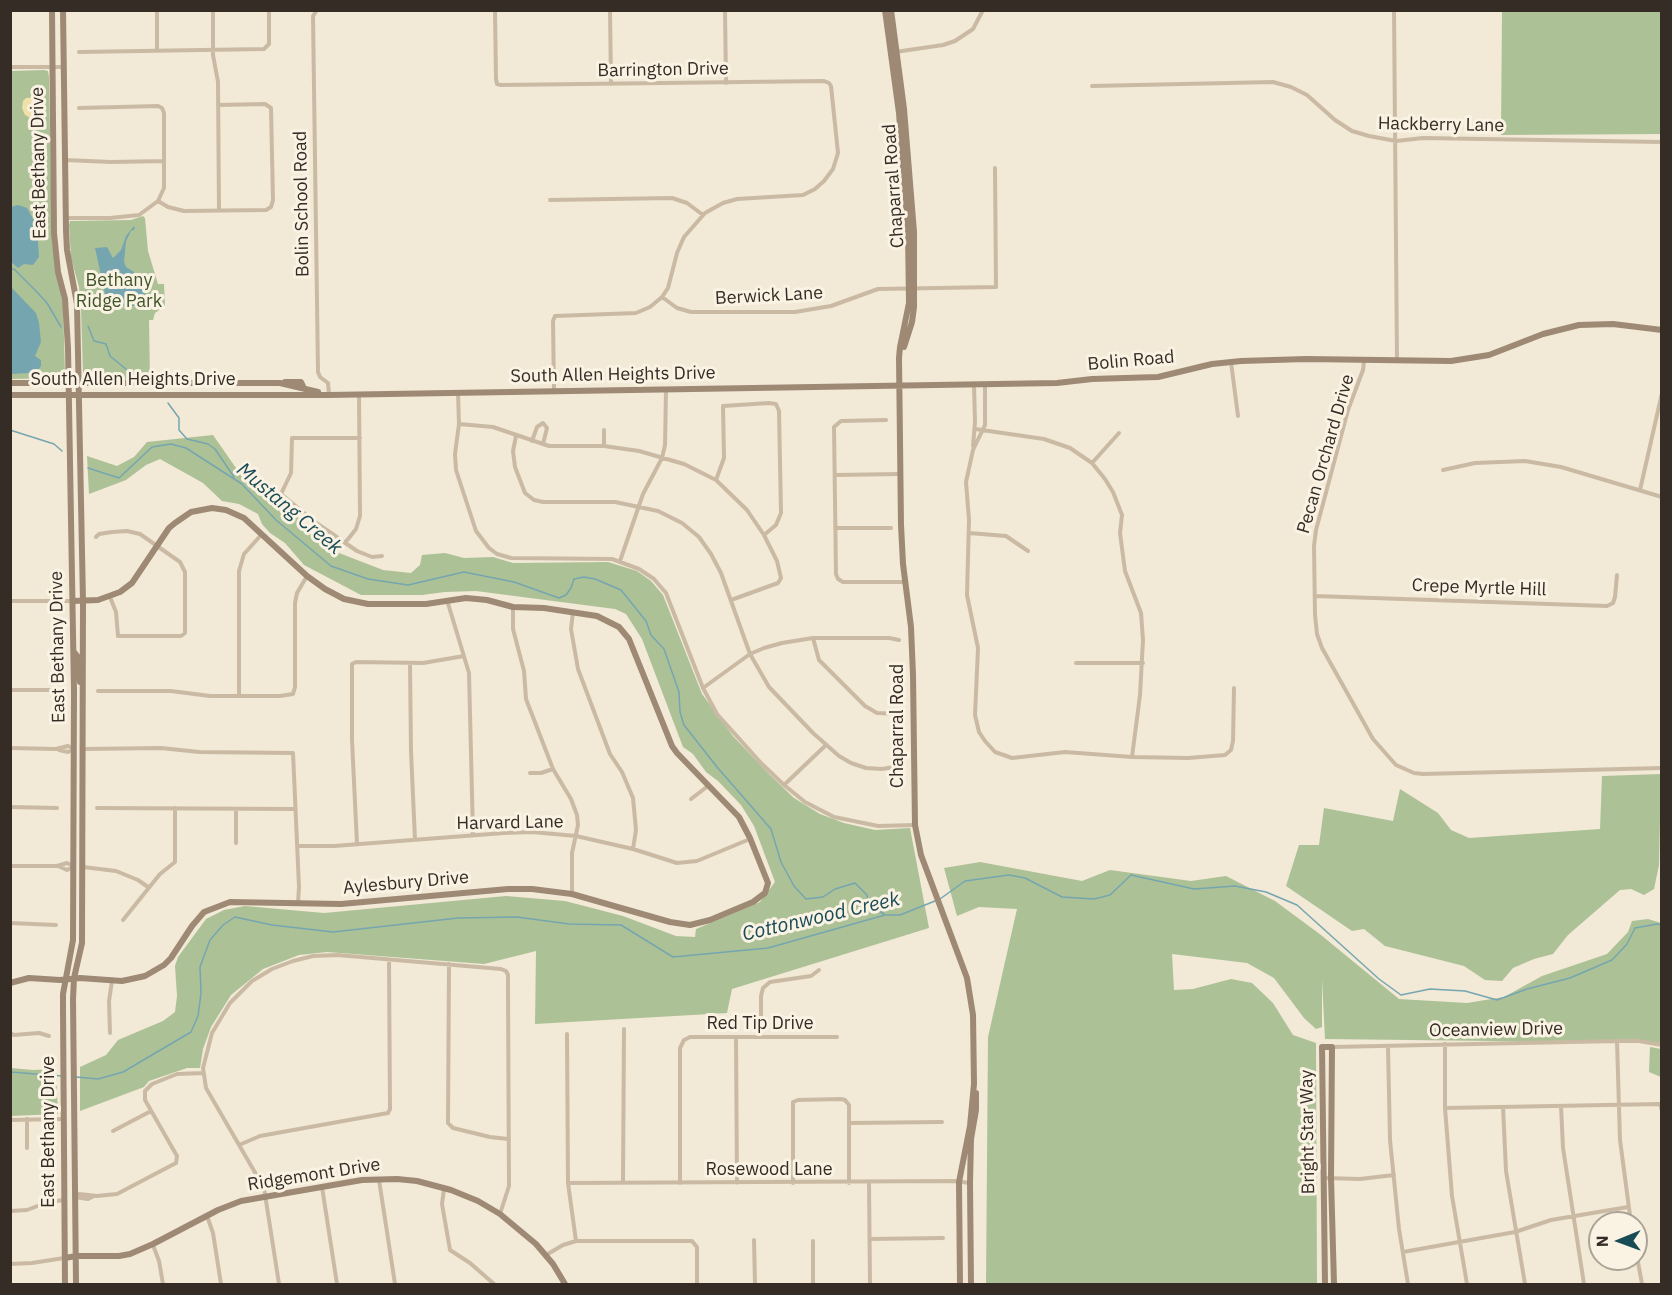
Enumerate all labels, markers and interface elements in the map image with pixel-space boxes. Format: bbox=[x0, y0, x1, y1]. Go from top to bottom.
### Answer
street label: Barrington Drive bbox=[597, 58, 729, 82]
street label: East Bethany Drive bbox=[27, 87, 51, 239]
street label: Hackberry Lane bbox=[1378, 113, 1504, 137]
street label: Chaparral Road bbox=[879, 123, 909, 249]
street label: Bolin School Road bbox=[290, 131, 314, 277]
park label: Bethany Ridge Park bbox=[76, 270, 162, 312]
street label: Berwick Lane bbox=[714, 282, 824, 310]
street label: Bolin Road bbox=[1087, 346, 1175, 376]
street label: South Allen Heights Drive bbox=[510, 362, 716, 388]
street label: South Allen Heights Drive bbox=[30, 369, 236, 391]
street label: Pecan Orchard Drive bbox=[1293, 372, 1359, 536]
water label: Mustang Creek bbox=[231, 458, 347, 560]
street label: East Bethany Drive bbox=[46, 571, 70, 723]
street label: Crepe Myrtle Hill bbox=[1411, 575, 1547, 601]
street label: Chaparral Road bbox=[887, 664, 909, 788]
street label: Harvard Lane bbox=[456, 811, 564, 835]
street label: Aylesbury Drive bbox=[342, 867, 470, 899]
water label: Cottonwood Creek bbox=[740, 887, 902, 947]
street label: Red Tip Drive bbox=[706, 1013, 814, 1035]
street label: Oceanview Drive bbox=[1429, 1018, 1563, 1042]
street label: East Bethany Drive bbox=[38, 1056, 60, 1208]
street label: Bright Star Way bbox=[1296, 1069, 1320, 1195]
street label: Ridgemont Drive bbox=[246, 1154, 382, 1196]
street label: Rosewood Lane bbox=[705, 1159, 833, 1181]
north arrow bbox=[1588, 1211, 1648, 1271]
text: N bbox=[1592, 1235, 1612, 1247]

